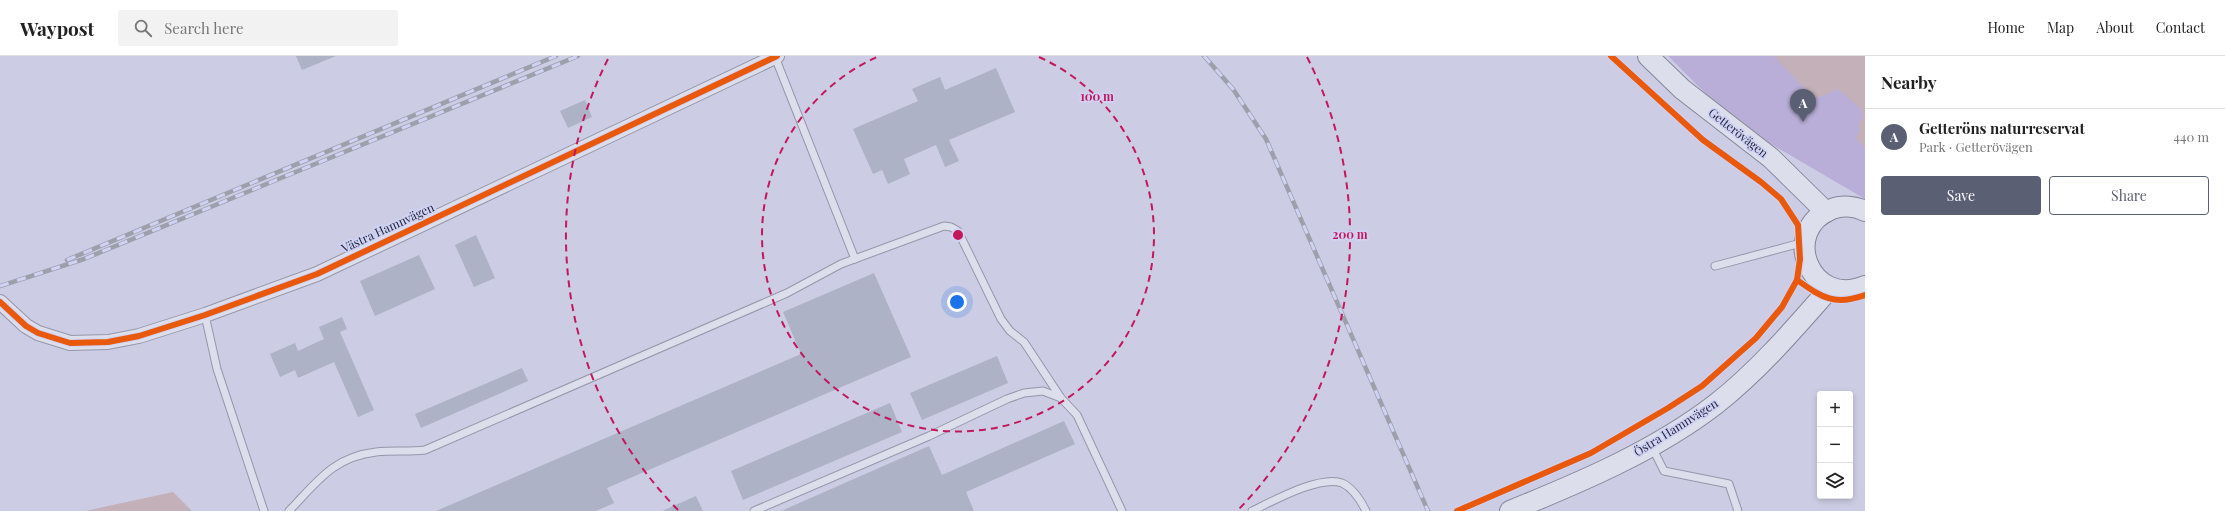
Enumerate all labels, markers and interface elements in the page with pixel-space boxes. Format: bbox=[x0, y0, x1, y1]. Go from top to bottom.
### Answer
search box bbox=[118, 10, 398, 46]
text: Waypost bbox=[20, 15, 94, 41]
icon: search bbox=[132, 17, 154, 39]
text: Search here bbox=[164, 18, 244, 38]
text: Home bbox=[1987, 18, 2025, 37]
text: Map bbox=[2047, 18, 2074, 37]
text: About bbox=[2096, 18, 2134, 37]
text: Contact bbox=[2156, 18, 2205, 37]
text: Nearby bbox=[1881, 71, 1936, 93]
text: 100 m bbox=[1080, 88, 1114, 104]
pin: A bbox=[1790, 89, 1816, 122]
street label: Getterövägen bbox=[1706, 104, 1772, 161]
text: Getteröns naturreservat bbox=[1919, 118, 2085, 138]
text: A bbox=[1890, 128, 1898, 145]
text: 440 m bbox=[2174, 128, 2209, 145]
text: Park · Getterövägen bbox=[1919, 138, 2033, 155]
button: Save bbox=[1881, 176, 2041, 215]
button: Share bbox=[2049, 176, 2209, 215]
street label: Västra Hamnvägen bbox=[338, 199, 437, 256]
text: 200 m bbox=[1332, 226, 1368, 242]
centre of rings bbox=[951, 228, 965, 242]
your location bbox=[947, 292, 967, 312]
map controls bbox=[1817, 391, 1853, 499]
button: + bbox=[1817, 391, 1853, 427]
street label: Östra Hamnvägen bbox=[1630, 395, 1721, 460]
button: − bbox=[1817, 427, 1853, 463]
button: layers bbox=[1817, 463, 1853, 499]

